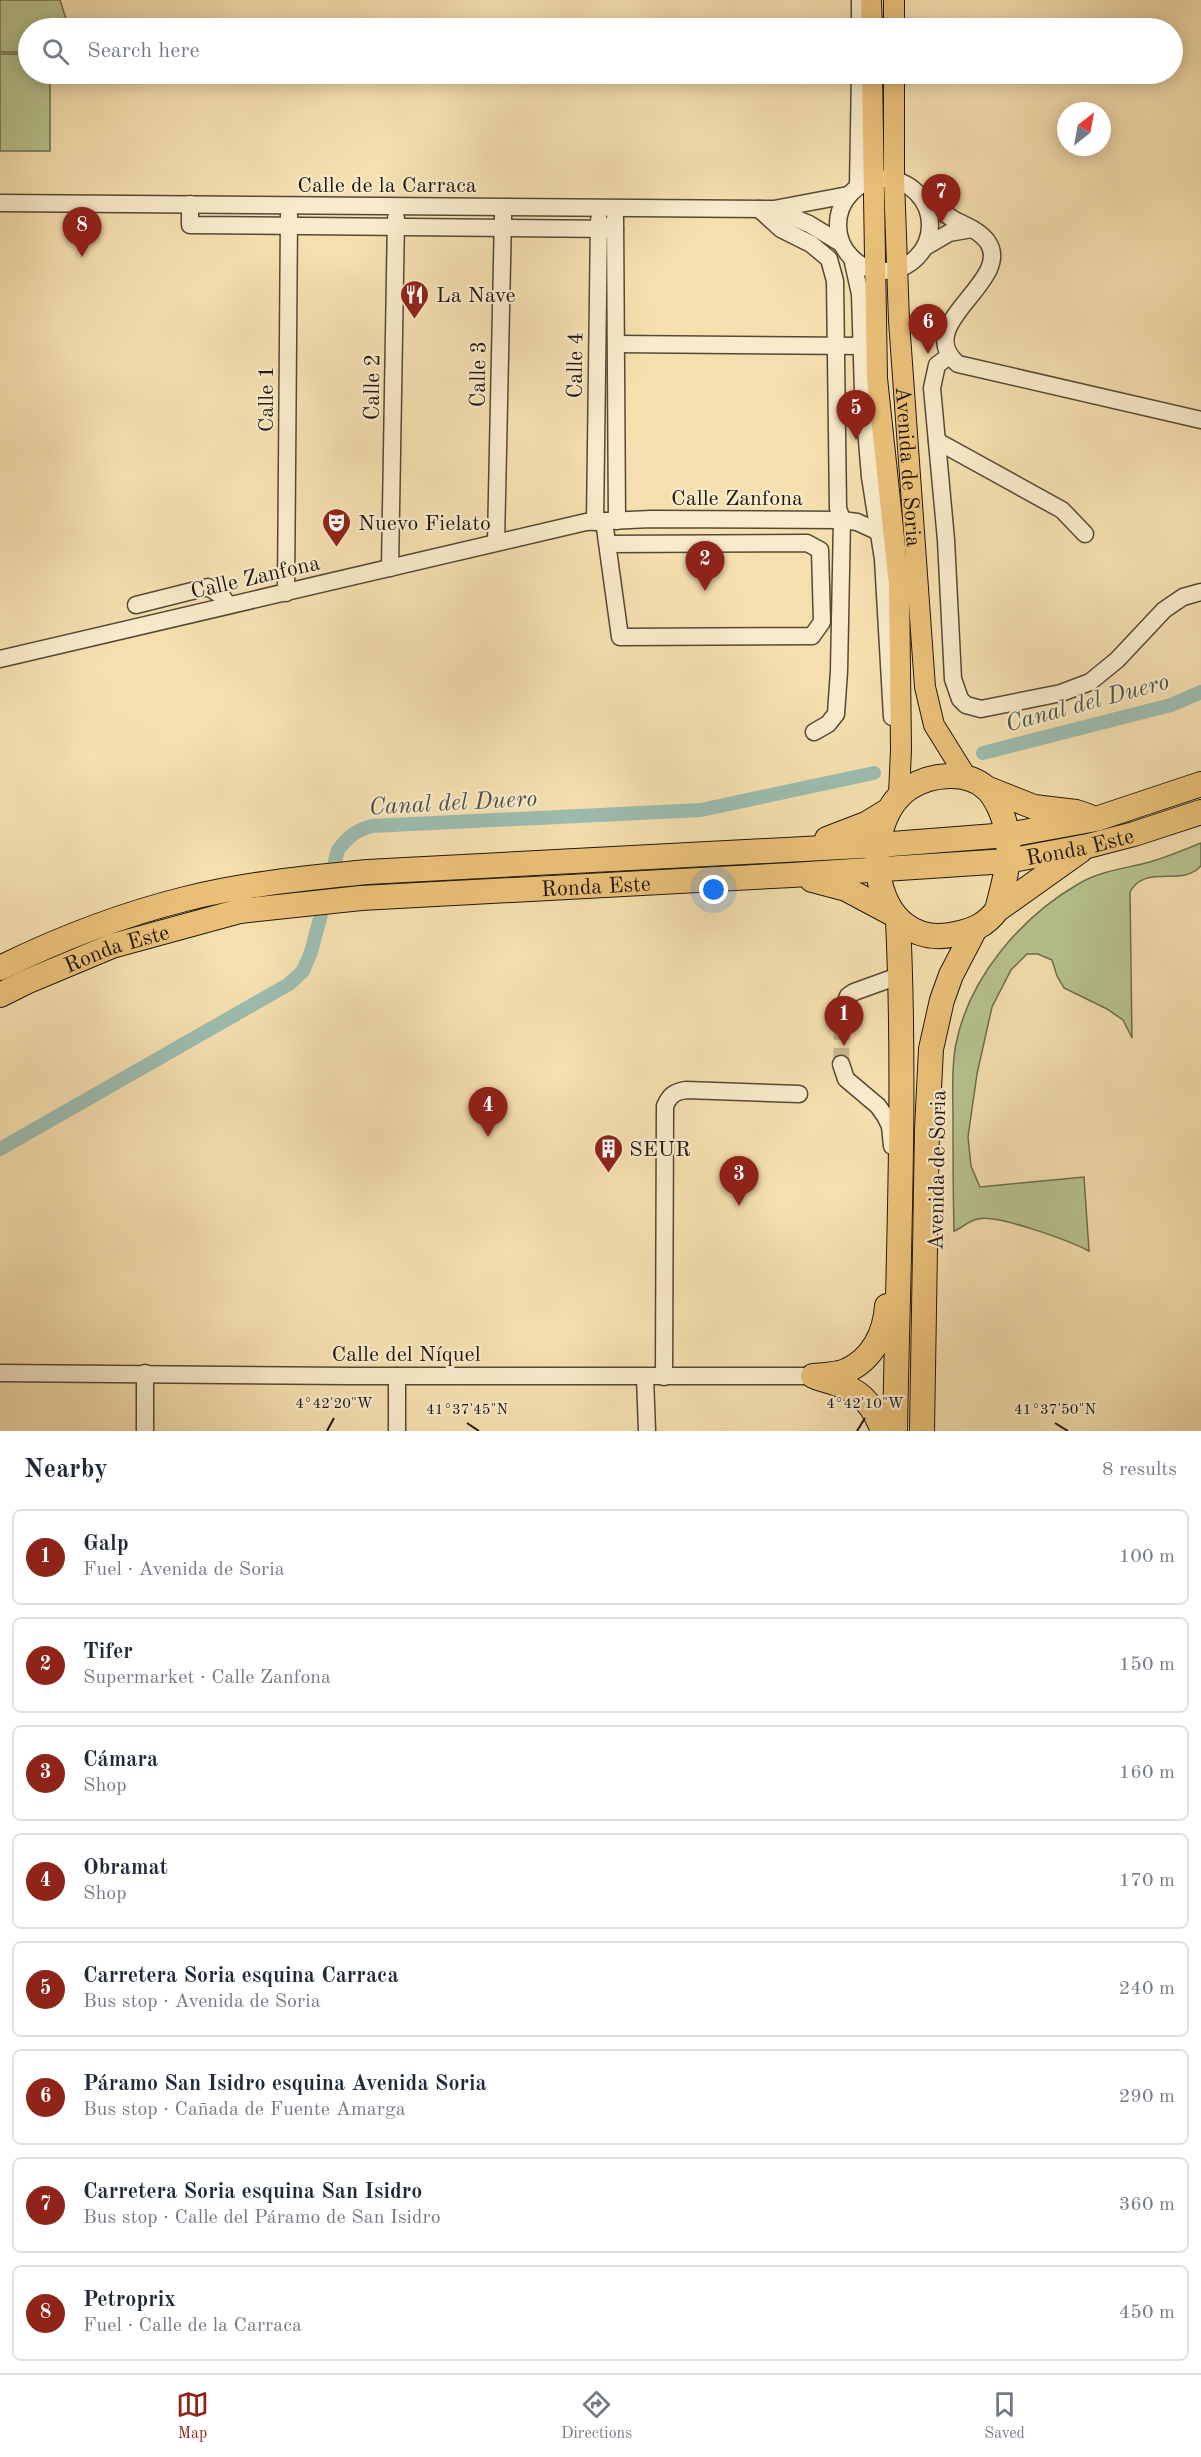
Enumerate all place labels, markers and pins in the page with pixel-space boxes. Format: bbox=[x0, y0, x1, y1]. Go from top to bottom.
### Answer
pin: 7 bbox=[922, 174, 960, 224]
pin: 8 bbox=[62, 208, 101, 257]
restaurant icon: La Nave bbox=[399, 278, 431, 320]
place label: La Nave bbox=[436, 285, 516, 307]
pin: 6 bbox=[908, 304, 948, 354]
pin: 5 bbox=[836, 390, 876, 440]
theatre icon: Nuevo Fielato bbox=[321, 506, 353, 548]
place label: Nuevo Fielato bbox=[358, 513, 491, 535]
pin: 2 bbox=[686, 542, 724, 591]
pin: 1 bbox=[824, 996, 864, 1046]
pin: 4 bbox=[468, 1088, 508, 1137]
building icon: SEUR bbox=[592, 1132, 624, 1174]
place label: SEUR bbox=[629, 1139, 691, 1161]
pin: 3 bbox=[720, 1156, 758, 1206]

